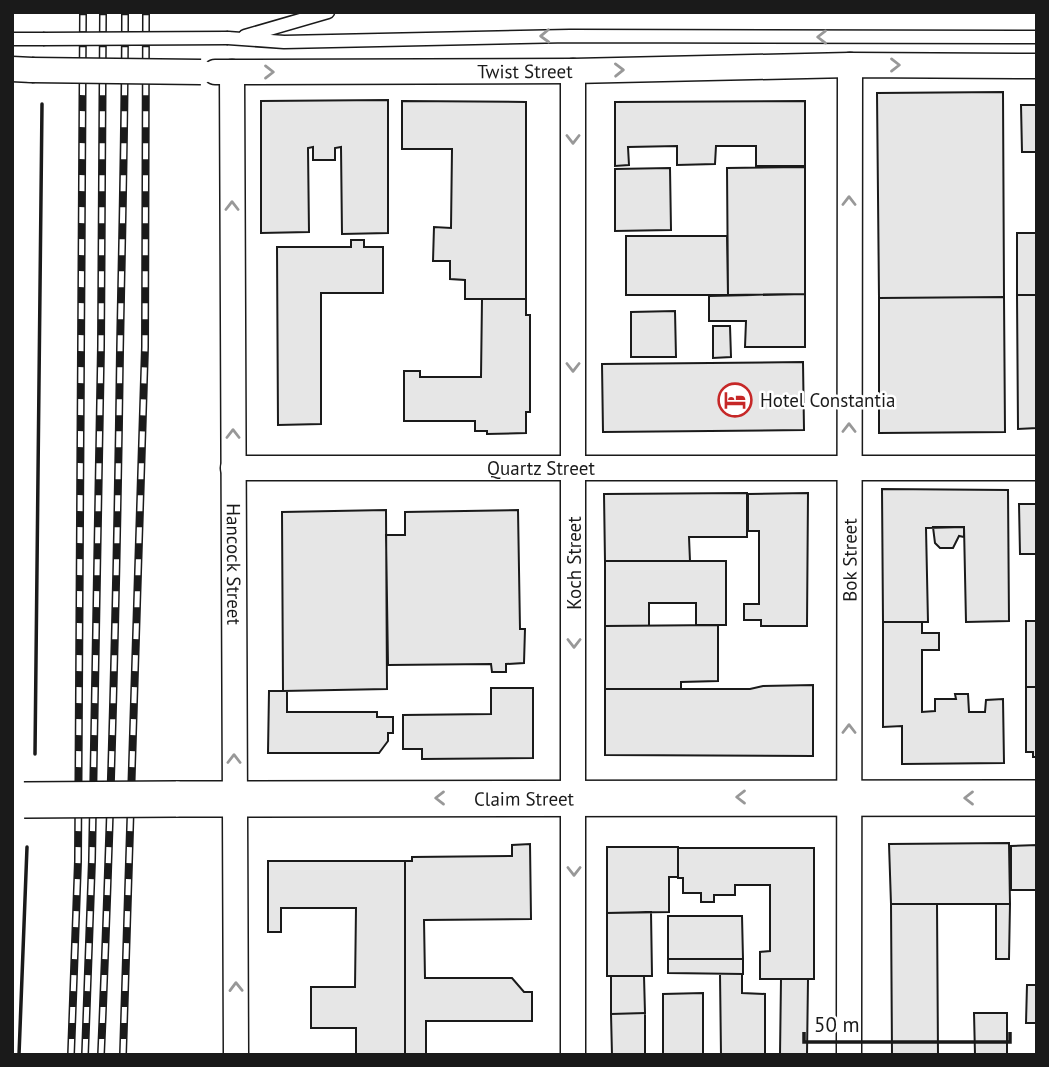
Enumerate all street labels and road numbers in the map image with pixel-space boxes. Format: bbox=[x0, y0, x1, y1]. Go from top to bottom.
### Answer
street label: Twist Street bbox=[477, 59, 573, 83]
street label: Quartz Street bbox=[487, 456, 595, 480]
street label: Hancock Street bbox=[222, 503, 246, 625]
street label: Koch Street bbox=[562, 516, 586, 610]
street label: Bok Street bbox=[837, 518, 862, 602]
street label: Claim Street bbox=[474, 787, 575, 811]

